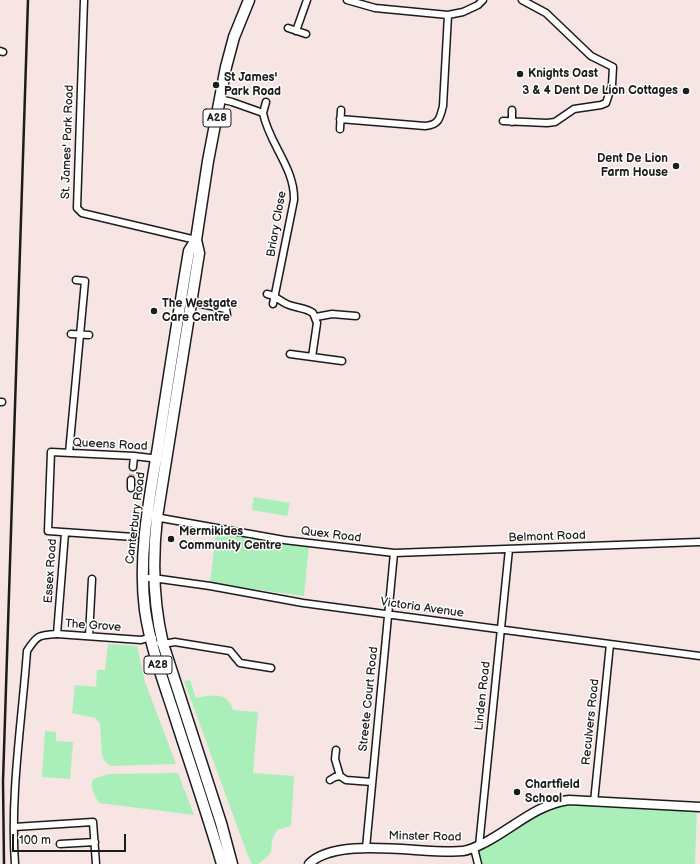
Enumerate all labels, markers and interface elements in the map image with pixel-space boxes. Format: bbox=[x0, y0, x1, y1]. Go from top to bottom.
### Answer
place label: Knights Oast bbox=[528, 67, 598, 81]
marker: Knights Oast bbox=[515, 69, 525, 79]
place label: St James' Park Road bbox=[224, 71, 281, 99]
marker: St James' Park Road bbox=[211, 80, 221, 90]
street label: St. James' Park Road bbox=[59, 84, 77, 200]
place label: 3 & 4 Dent De Lion Cottages bbox=[522, 84, 678, 98]
marker: 3 & 4 Dent De Lion Cottages bbox=[681, 86, 691, 96]
road number: A28 bbox=[203, 109, 231, 127]
place label: Dent De Lion Farm House bbox=[597, 152, 668, 180]
marker: Dent De Lion Farm House bbox=[671, 161, 681, 171]
street label: Briary Close bbox=[264, 190, 290, 258]
place label: The Westgate Care Centre bbox=[162, 297, 237, 325]
marker: The Westgate Care Centre bbox=[149, 306, 159, 316]
street label: Queens Road bbox=[72, 436, 148, 454]
street label: Canterbury Road bbox=[123, 471, 149, 565]
street label: Quex Road bbox=[300, 524, 362, 546]
place label: Mermikides Community Centre bbox=[179, 525, 281, 553]
street label: Belmont Road bbox=[508, 528, 586, 546]
marker: Mermikides Community Centre bbox=[166, 534, 176, 544]
street label: Essex Road bbox=[42, 538, 60, 604]
street label: Victoria Avenue bbox=[379, 595, 465, 621]
street label: The Grove bbox=[64, 617, 122, 635]
street label: Streete Court Road bbox=[356, 646, 382, 752]
road number: A28 bbox=[144, 656, 172, 674]
street label: Linden Road bbox=[472, 661, 494, 731]
street label: Reculvers Road bbox=[579, 678, 603, 766]
place label: Chartfield School bbox=[525, 778, 580, 806]
marker: Chartfield School bbox=[512, 787, 522, 797]
scale bar bbox=[14, 826, 128, 852]
street label: Minster Road bbox=[388, 829, 462, 845]
text: 100 m bbox=[19, 833, 51, 848]

